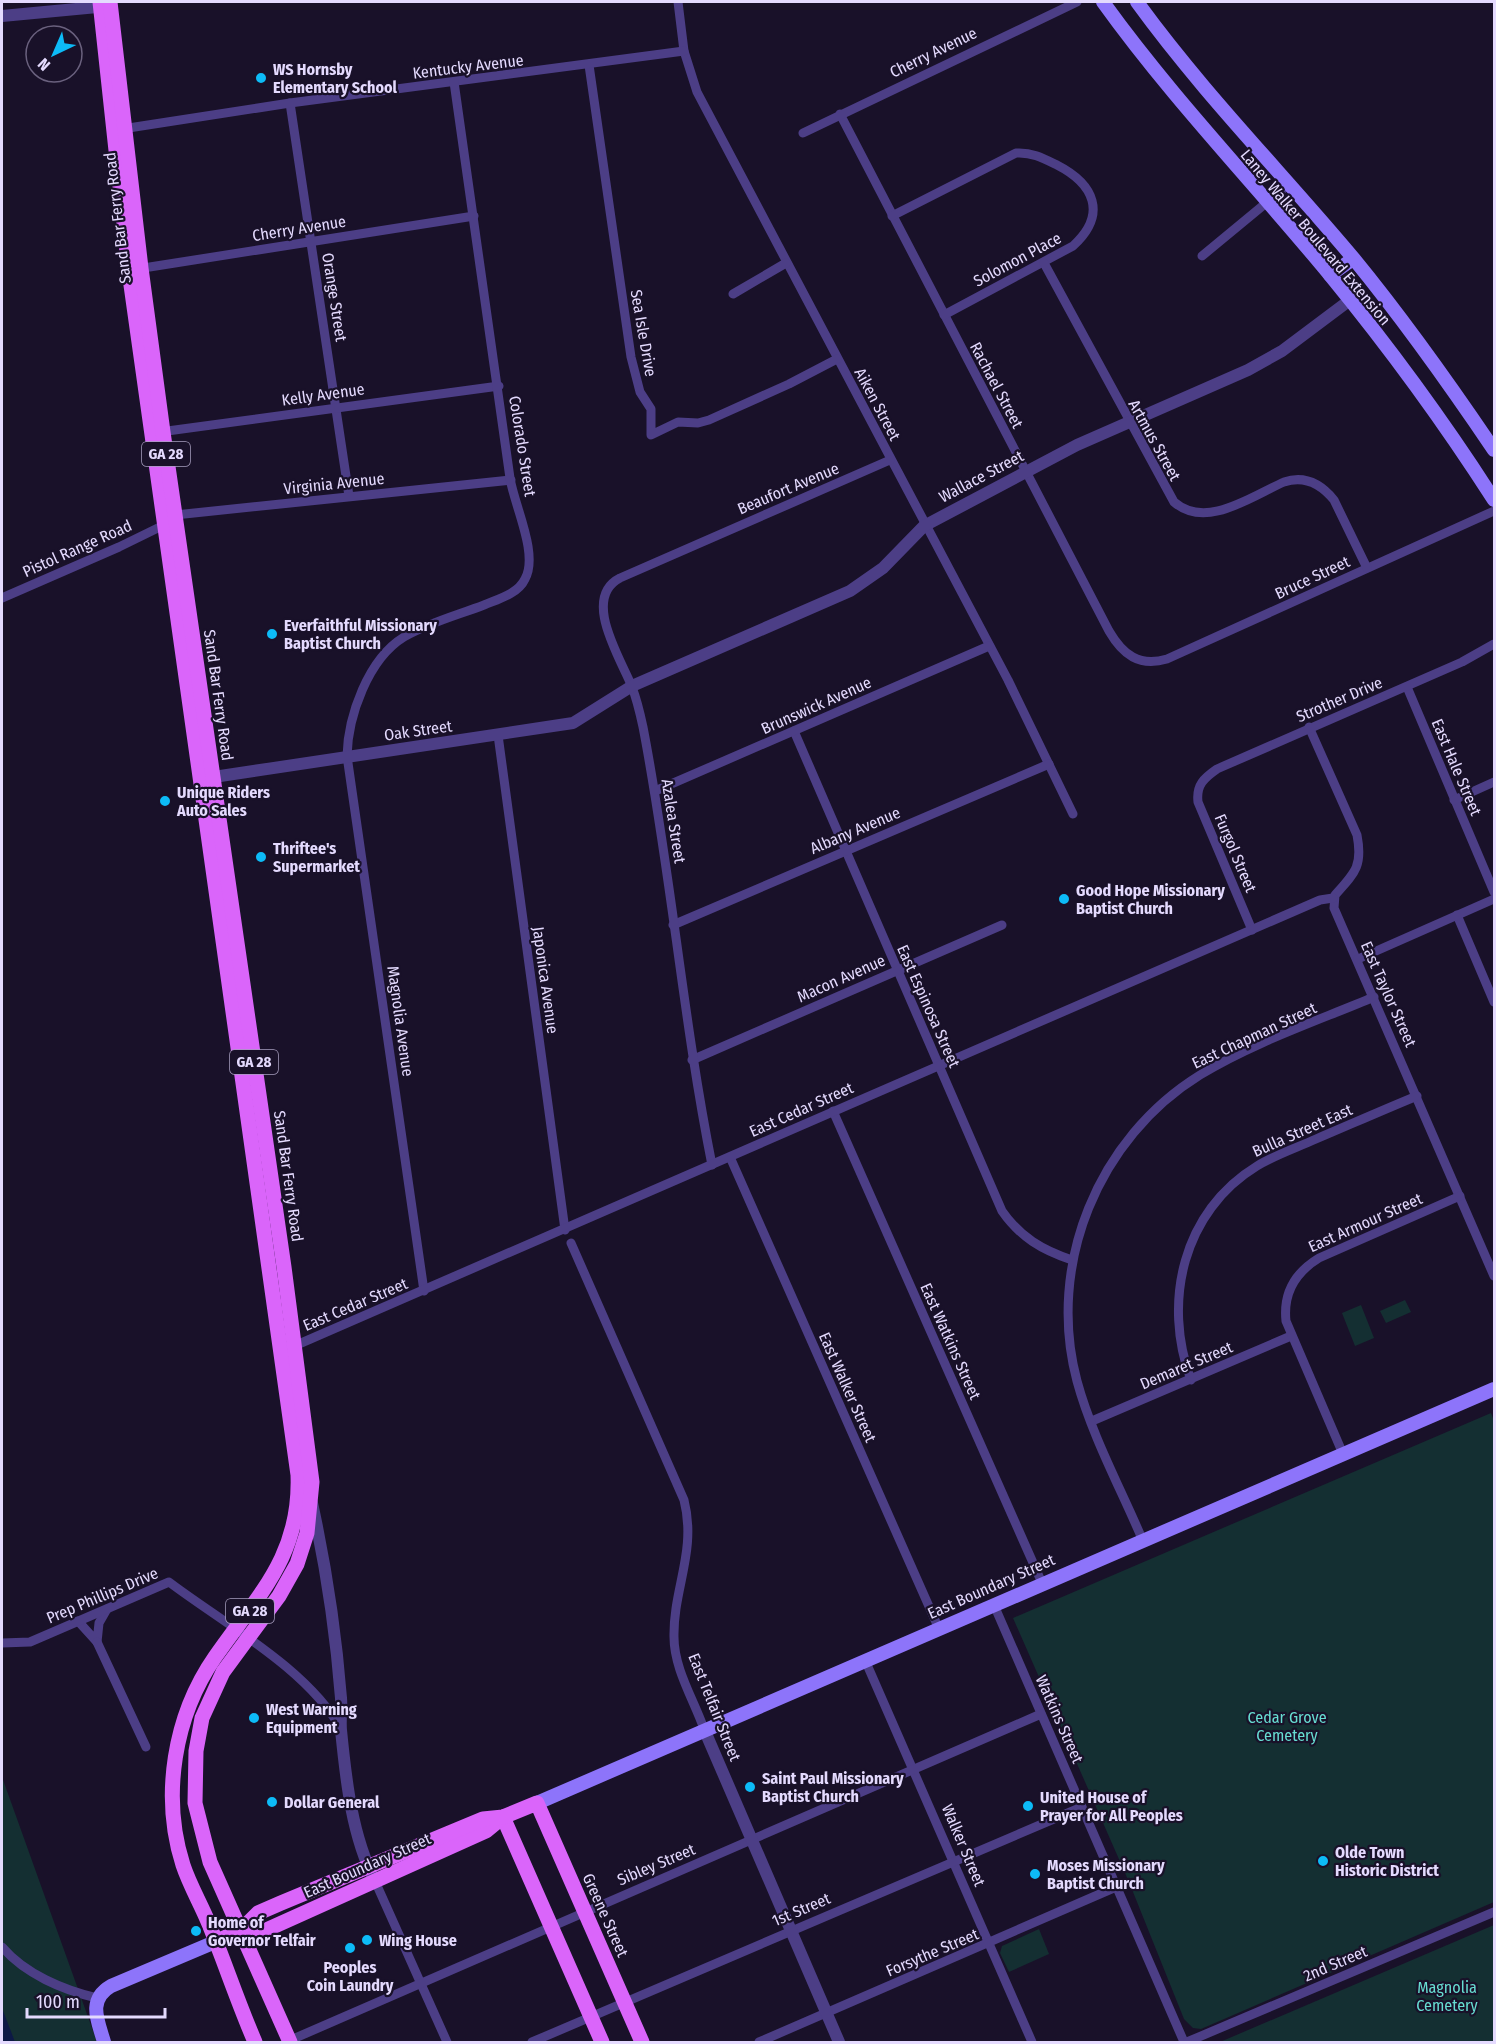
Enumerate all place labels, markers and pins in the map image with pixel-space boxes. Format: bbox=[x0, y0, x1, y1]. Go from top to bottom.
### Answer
place label: WS Hornsby Elementary School bbox=[273, 60, 398, 97]
marker: WS Hornsby Elementary School bbox=[254, 71, 268, 85]
place label: Everfaithful Missionary Baptist Church bbox=[284, 616, 437, 653]
marker: Everfaithful Missionary Baptist Church bbox=[265, 627, 279, 641]
place label: Unique Riders Auto Sales bbox=[176, 783, 270, 820]
marker: Unique Riders Auto Sales bbox=[158, 794, 172, 808]
place label: Thriftee's Supermarket bbox=[273, 839, 360, 876]
marker: Thriftee's Supermarket bbox=[254, 850, 268, 864]
place label: Good Hope Missionary Baptist Church bbox=[1076, 881, 1225, 918]
marker: Good Hope Missionary Baptist Church bbox=[1057, 892, 1071, 906]
place label: West Warning Equipment bbox=[266, 1700, 357, 1737]
marker: West Warning Equipment bbox=[247, 1711, 261, 1725]
place label: Saint Paul Missionary Baptist Church bbox=[762, 1769, 904, 1806]
marker: Saint Paul Missionary Baptist Church bbox=[743, 1780, 757, 1794]
place label: United House of Prayer for All Peoples bbox=[1040, 1788, 1183, 1825]
place label: Dollar General bbox=[284, 1793, 380, 1812]
marker: Dollar General bbox=[265, 1795, 279, 1809]
marker: United House of Prayer for All Peoples bbox=[1021, 1799, 1035, 1813]
place label: Olde Town Historic District bbox=[1335, 1843, 1439, 1880]
marker: Olde Town Historic District bbox=[1316, 1854, 1330, 1868]
place label: Moses Missionary Baptist Church bbox=[1047, 1856, 1165, 1893]
marker: Moses Missionary Baptist Church bbox=[1028, 1867, 1042, 1881]
place label: Home of Governor Telfair bbox=[208, 1913, 316, 1950]
marker: Home of Governor Telfair bbox=[189, 1924, 203, 1938]
place label: Wing House bbox=[379, 1931, 457, 1950]
marker: Wing House bbox=[360, 1933, 374, 1947]
marker: Peoples Coin Laundry bbox=[343, 1941, 357, 1955]
place label: Peoples Coin Laundry bbox=[307, 1958, 394, 1995]

